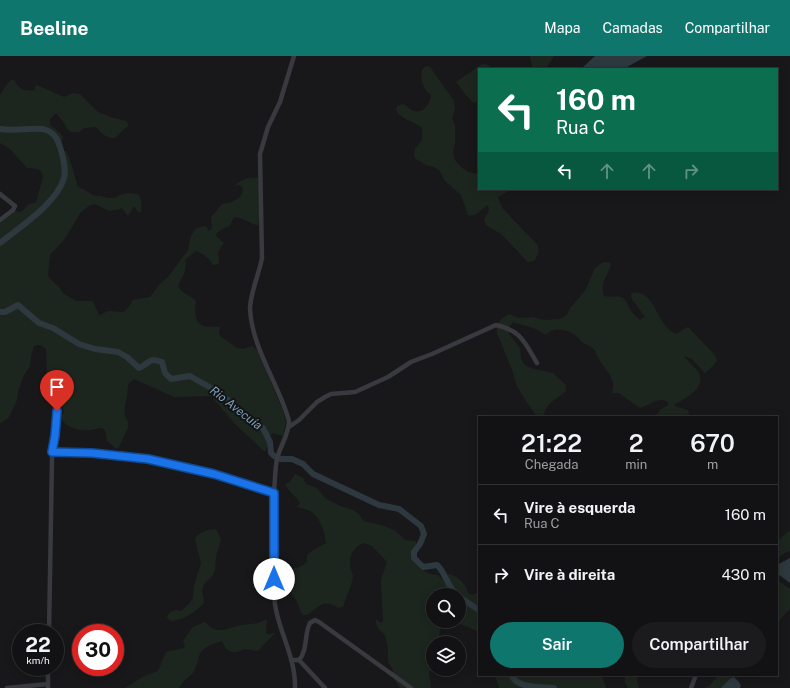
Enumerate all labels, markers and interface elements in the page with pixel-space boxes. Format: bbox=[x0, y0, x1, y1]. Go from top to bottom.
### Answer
text: Beeline bbox=[20, 17, 89, 39]
text: Mapa bbox=[544, 20, 580, 36]
text: Camadas bbox=[602, 20, 663, 36]
text: Compartilhar bbox=[685, 20, 770, 36]
text: 160 m bbox=[556, 83, 636, 116]
icon: left bbox=[490, 84, 542, 136]
text: Rua C bbox=[556, 117, 605, 138]
icon: left bbox=[554, 160, 576, 182]
icon: ahead bbox=[596, 160, 618, 182]
icon: ahead bbox=[638, 160, 660, 182]
icon: right bbox=[680, 160, 702, 182]
pin bbox=[40, 370, 74, 411]
icon: arrive bbox=[46, 376, 68, 398]
water label: Rio Avecuía bbox=[207, 383, 265, 433]
text: 21:22 bbox=[521, 429, 582, 457]
text: 2 bbox=[629, 429, 644, 457]
text: 670 bbox=[690, 429, 735, 457]
text: Chegada bbox=[525, 457, 578, 472]
text: min bbox=[625, 457, 647, 472]
text: m bbox=[707, 457, 718, 472]
text: Vire à esquerda bbox=[524, 499, 636, 516]
icon: left bbox=[490, 504, 512, 526]
text: 160 m bbox=[725, 506, 766, 523]
text: Rua C bbox=[524, 516, 560, 531]
position arrow bbox=[253, 558, 295, 600]
icon: right bbox=[490, 564, 512, 586]
text: Vire à direita bbox=[524, 566, 615, 583]
text: 430 m bbox=[721, 566, 766, 583]
map controls bbox=[426, 588, 466, 676]
button: search bbox=[426, 588, 466, 628]
button: Sair bbox=[490, 622, 624, 668]
button: Compartilhar bbox=[632, 622, 766, 668]
speed limit sign: 30 bbox=[72, 624, 124, 676]
text: 22 bbox=[25, 633, 51, 657]
button: layers bbox=[426, 636, 466, 676]
text: km/h bbox=[26, 654, 50, 666]

